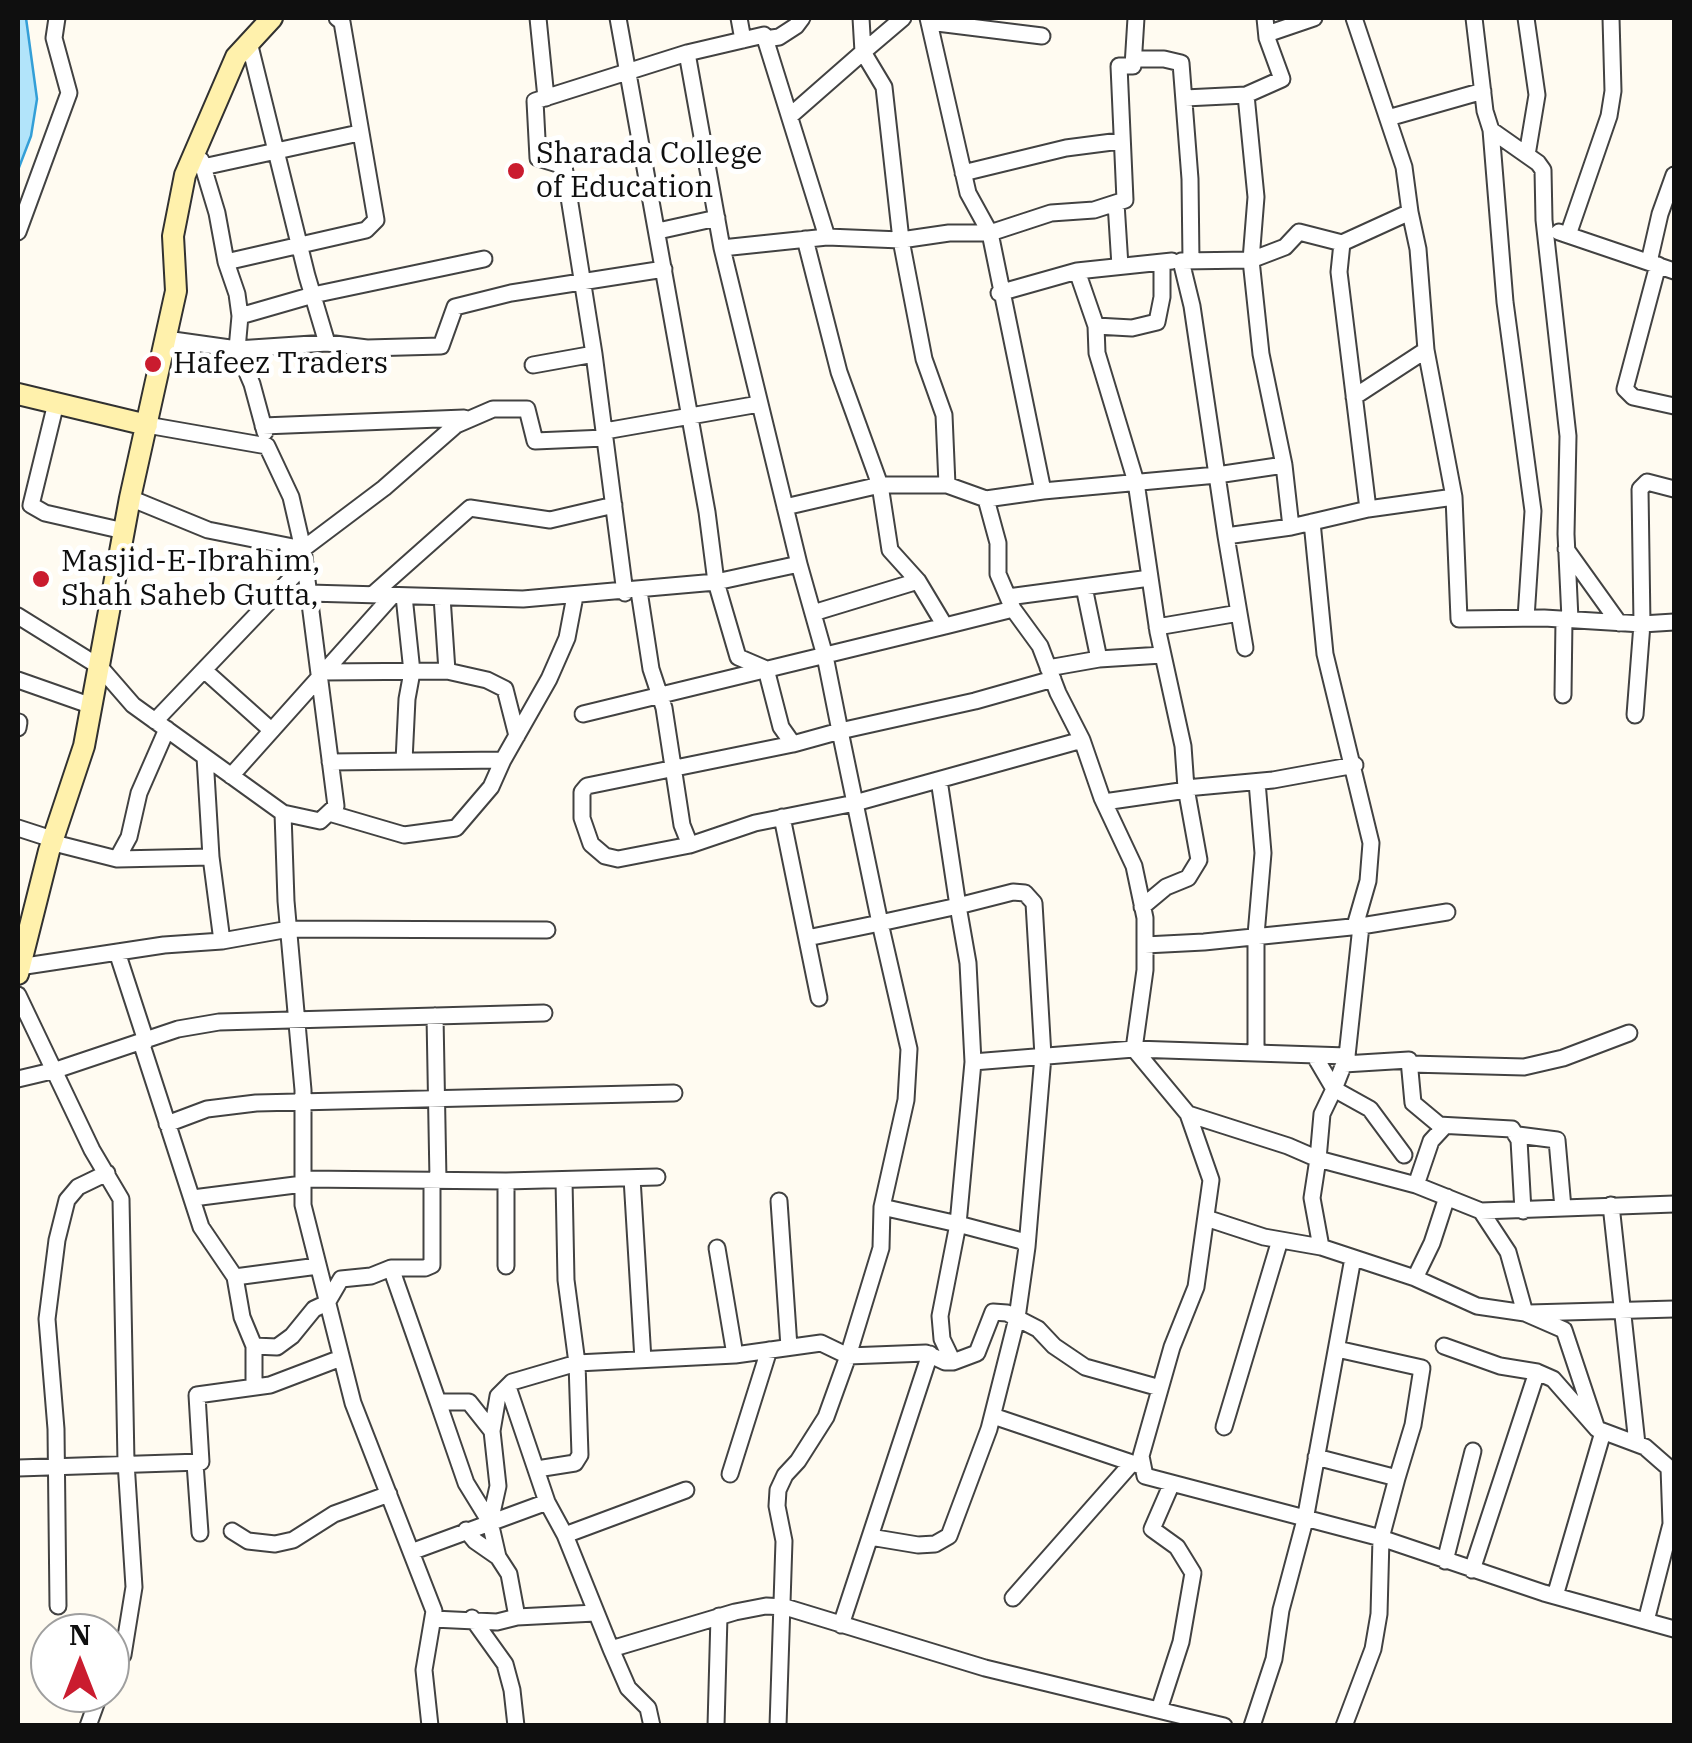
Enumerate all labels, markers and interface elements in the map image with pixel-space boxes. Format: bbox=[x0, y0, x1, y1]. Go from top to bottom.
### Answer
place label: Sharada College of Education bbox=[536, 136, 762, 206]
marker: Sharada College of Education bbox=[505, 160, 527, 182]
place label: Hafeez Traders bbox=[173, 346, 388, 382]
marker: Hafeez Traders bbox=[142, 353, 164, 375]
place label: Masjid-E-Ibrahim, Shah Saheb Gutta, bbox=[61, 544, 320, 614]
marker: Masjid-E-Ibrahim, Shah Saheb Gutta, bbox=[30, 568, 52, 590]
north arrow bbox=[30, 1613, 130, 1713]
text: N bbox=[69, 1616, 91, 1653]

